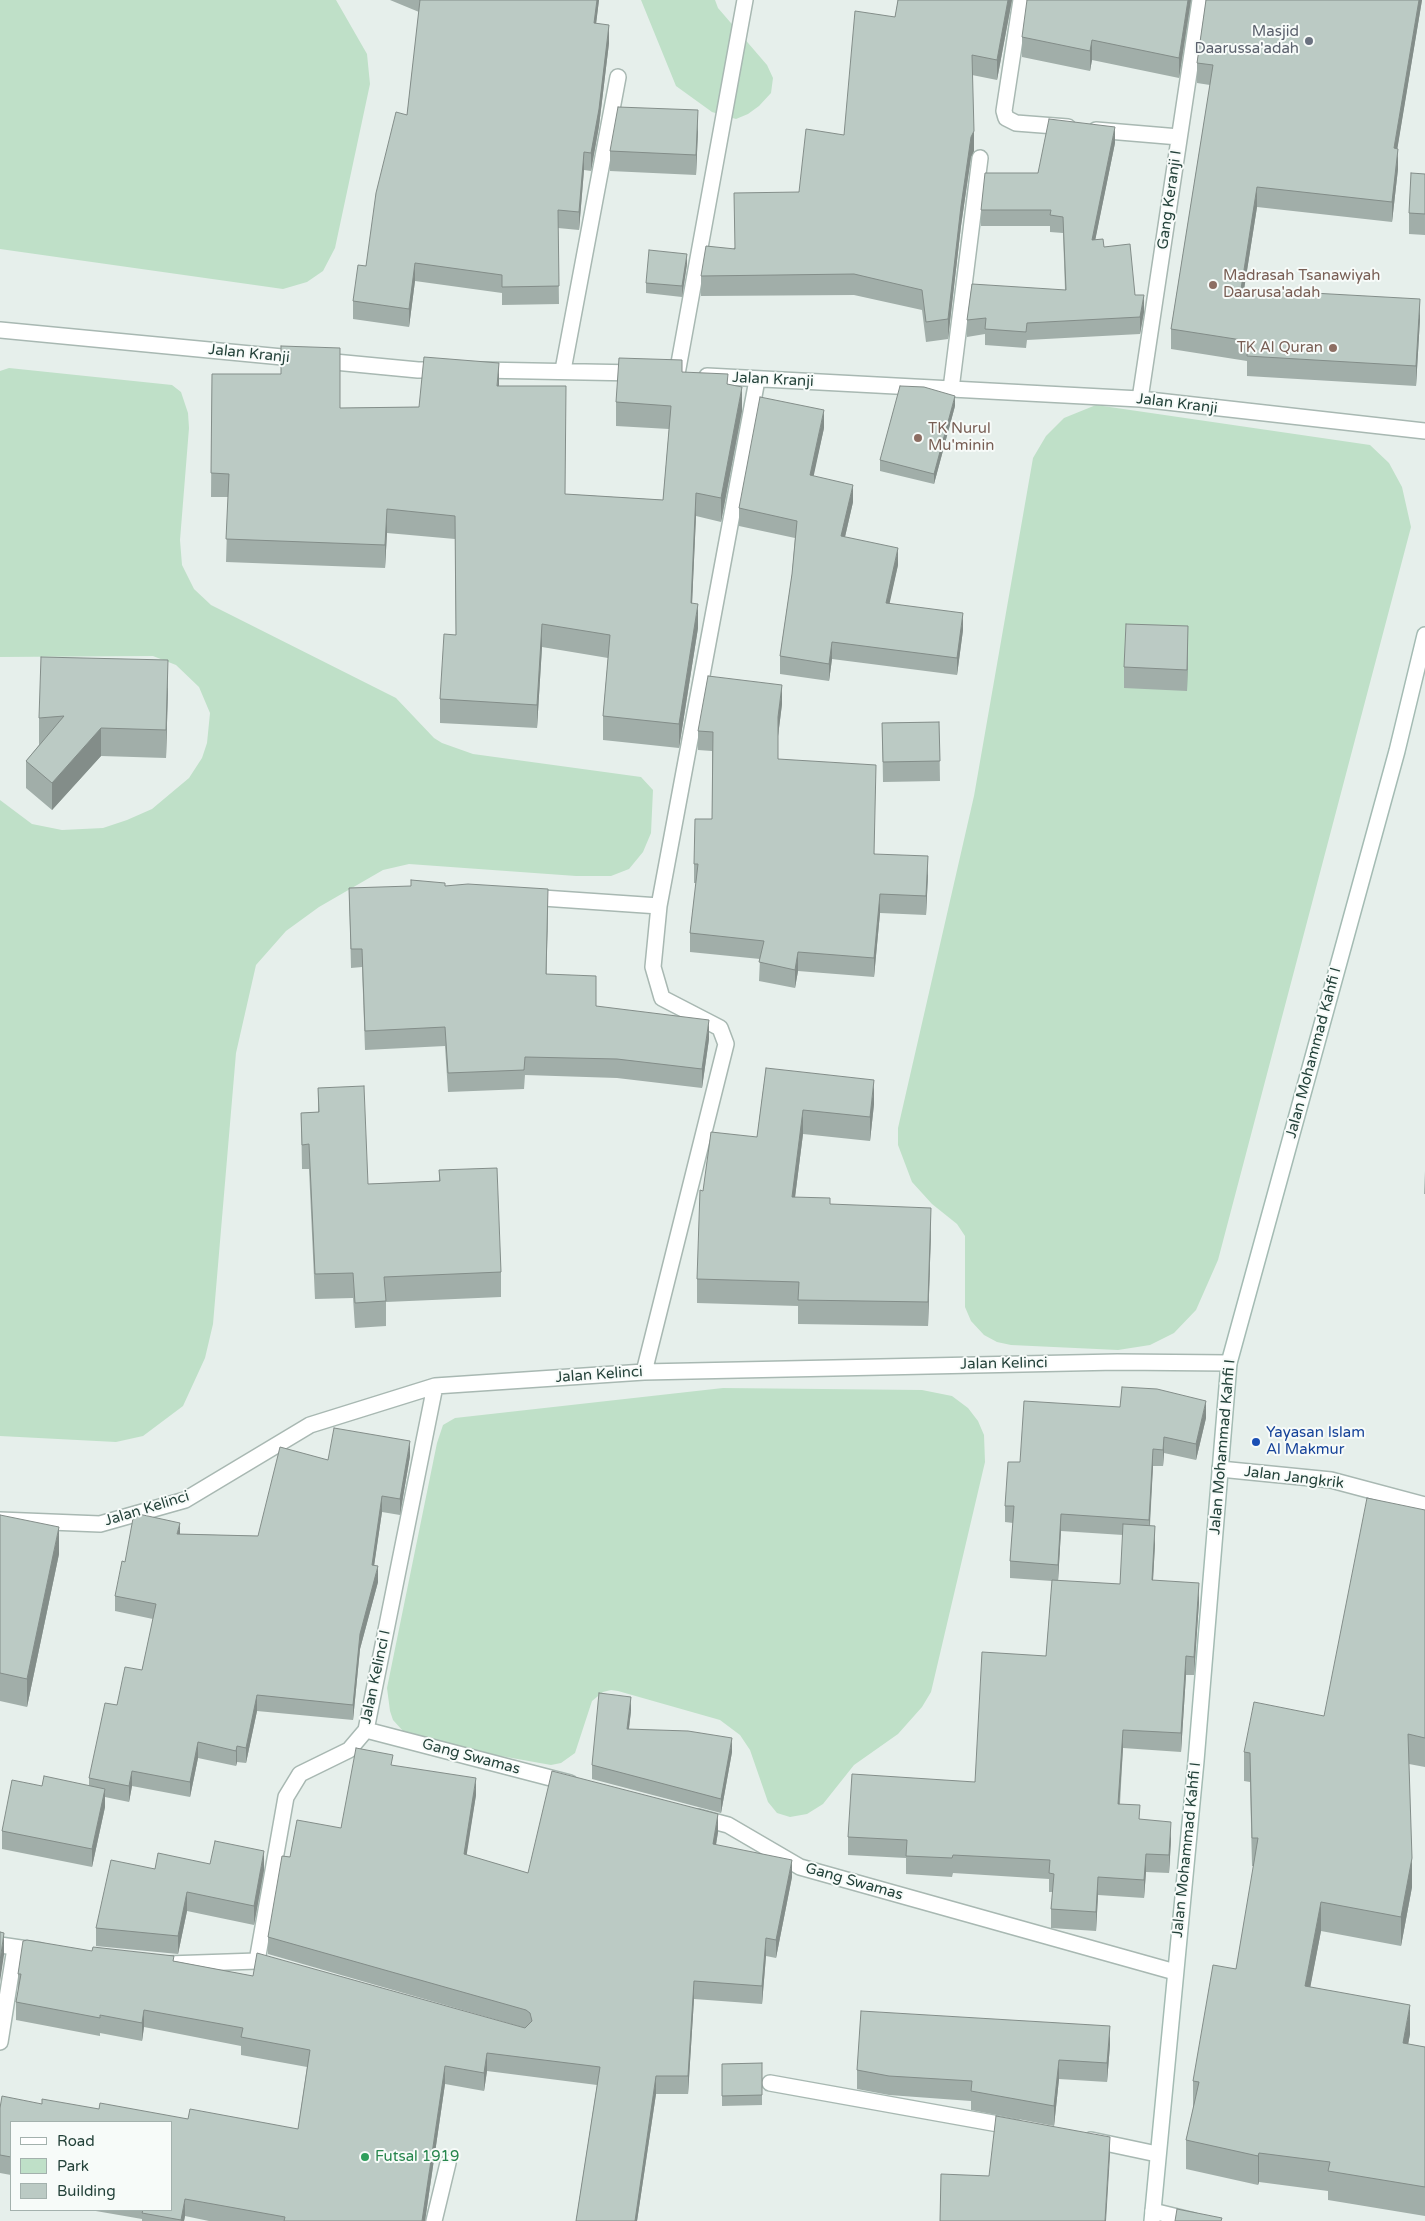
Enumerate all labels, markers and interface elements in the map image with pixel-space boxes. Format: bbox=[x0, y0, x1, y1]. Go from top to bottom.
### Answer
place label: Masjid Daarussa'adah bbox=[1195, 23, 1299, 58]
marker: Masjid Daarussa'adah bbox=[1303, 35, 1315, 47]
street label: Gang Keranji I bbox=[1154, 149, 1186, 251]
place label: Madrasah Tsanawiyah Daarusa'adah bbox=[1223, 267, 1380, 302]
marker: Madrasah Tsanawiyah Daarusa'adah bbox=[1207, 279, 1219, 291]
place label: TK Al Quran bbox=[1237, 339, 1323, 357]
street label: Jalan Kranji bbox=[208, 341, 290, 367]
marker: TK Al Quran bbox=[1327, 342, 1339, 354]
street label: Jalan Kranji bbox=[732, 369, 814, 391]
street label: Jalan Kranji bbox=[1135, 390, 1219, 418]
place label: TK Nurul Mu'minin bbox=[928, 420, 994, 455]
marker: TK Nurul Mu'minin bbox=[912, 432, 924, 444]
street label: Jalan Mohammad Kahfi I bbox=[1283, 966, 1345, 1140]
street label: Jalan Kelinci bbox=[960, 1354, 1048, 1374]
street label: Jalan Mohammad Kahfi I bbox=[1206, 1359, 1240, 1535]
street label: Jalan Kelinci bbox=[555, 1363, 643, 1387]
place label: Yayasan Islam Al Makmur bbox=[1266, 1424, 1365, 1459]
marker: Yayasan Islam Al Makmur bbox=[1250, 1436, 1262, 1448]
street label: Jalan Jangkrik bbox=[1243, 1463, 1345, 1493]
street label: Jalan Kelinci bbox=[103, 1488, 191, 1530]
street label: Jalan Kelinci I bbox=[357, 1628, 395, 1726]
street label: Gang Swamas bbox=[420, 1735, 522, 1779]
street label: Jalan Mohammad Kahfi I bbox=[1169, 1762, 1205, 1938]
street label: Gang Swamas bbox=[803, 1859, 905, 1905]
legend bbox=[10, 2121, 172, 2211]
text: Road bbox=[57, 2132, 95, 2150]
place label: Futsal 1919 bbox=[375, 2148, 459, 2166]
marker: Futsal 1919 bbox=[359, 2151, 371, 2163]
text: Park bbox=[57, 2157, 89, 2175]
text: Building bbox=[57, 2182, 116, 2200]

